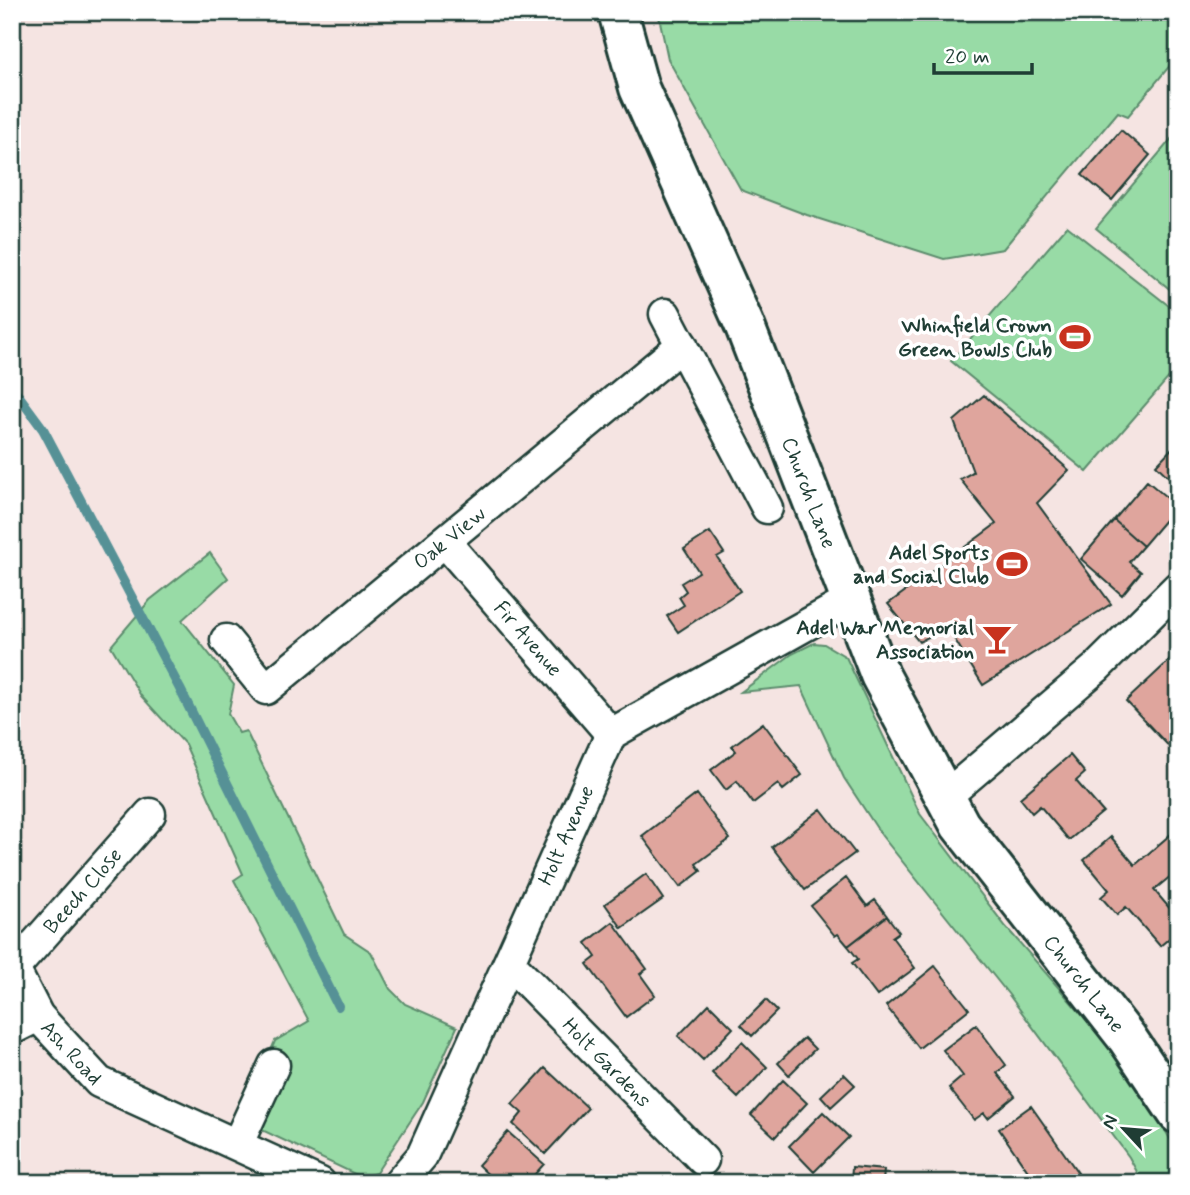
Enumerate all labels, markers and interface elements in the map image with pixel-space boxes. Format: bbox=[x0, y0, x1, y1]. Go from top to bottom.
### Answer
scale bar bbox=[934, 32, 1032, 76]
text: 20 m bbox=[945, 43, 990, 71]
place label: Whinfield Crown Green Bowls Club bbox=[898, 312, 1052, 364]
sports icon: Whinfield Crown Green Bowls Club bbox=[1058, 320, 1092, 354]
street label: Church Lane bbox=[774, 433, 843, 553]
street label: Oak View bbox=[408, 500, 492, 576]
place label: Adel Sports and Social Club bbox=[853, 539, 990, 591]
sports icon: Adel Sports and Social Club bbox=[995, 547, 1029, 581]
street label: Fir Avenue bbox=[487, 595, 568, 683]
place label: Adel War Memorial Association bbox=[796, 614, 974, 666]
bar icon: Adel War Memorial Association bbox=[980, 622, 1014, 656]
street label: Holt Avenue bbox=[532, 781, 601, 890]
street label: Beech Close bbox=[38, 842, 129, 940]
street label: Church Lane bbox=[1036, 929, 1131, 1039]
street label: Holt Gardens bbox=[555, 1012, 657, 1114]
street label: Ash Road bbox=[34, 1015, 108, 1092]
north arrow bbox=[1088, 1094, 1158, 1164]
text: N bbox=[1096, 1111, 1124, 1133]

